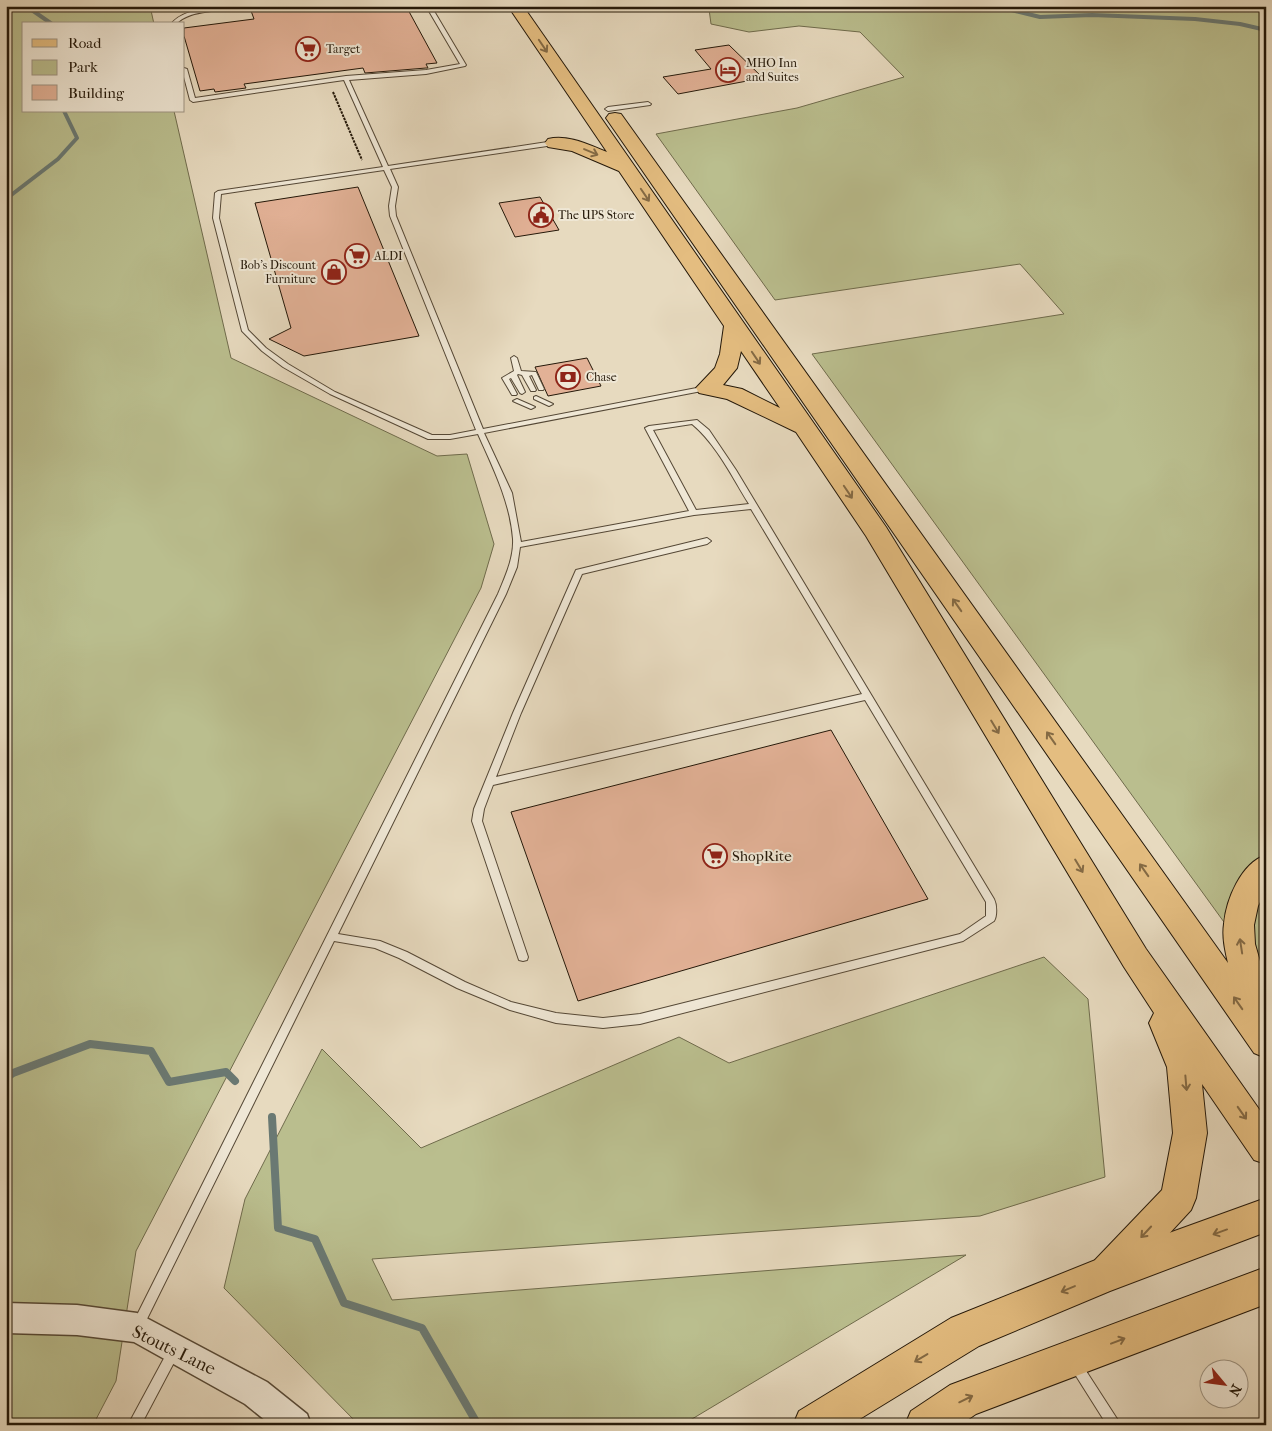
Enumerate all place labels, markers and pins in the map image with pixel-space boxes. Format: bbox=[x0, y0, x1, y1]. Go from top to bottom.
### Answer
supermarket icon: Target bbox=[295, 36, 321, 62]
place label: Target bbox=[326, 42, 361, 56]
place label: MHO Inn and Suites bbox=[746, 56, 799, 84]
hotel icon: MHO Inn and Suites bbox=[715, 57, 741, 83]
public building icon: The UPS Store bbox=[528, 202, 554, 228]
place label: The UPS Store bbox=[558, 208, 634, 222]
supermarket icon: ALDI bbox=[344, 243, 370, 269]
place label: ALDI bbox=[373, 249, 403, 263]
place label: Bob's Discount Furniture bbox=[240, 258, 317, 286]
shop icon: Bob's Discount Furniture bbox=[321, 259, 347, 285]
bank icon: Chase bbox=[555, 364, 581, 390]
place label: Chase bbox=[586, 370, 617, 384]
supermarket icon: ShopRite bbox=[702, 843, 728, 869]
place label: ShopRite bbox=[732, 847, 792, 865]

